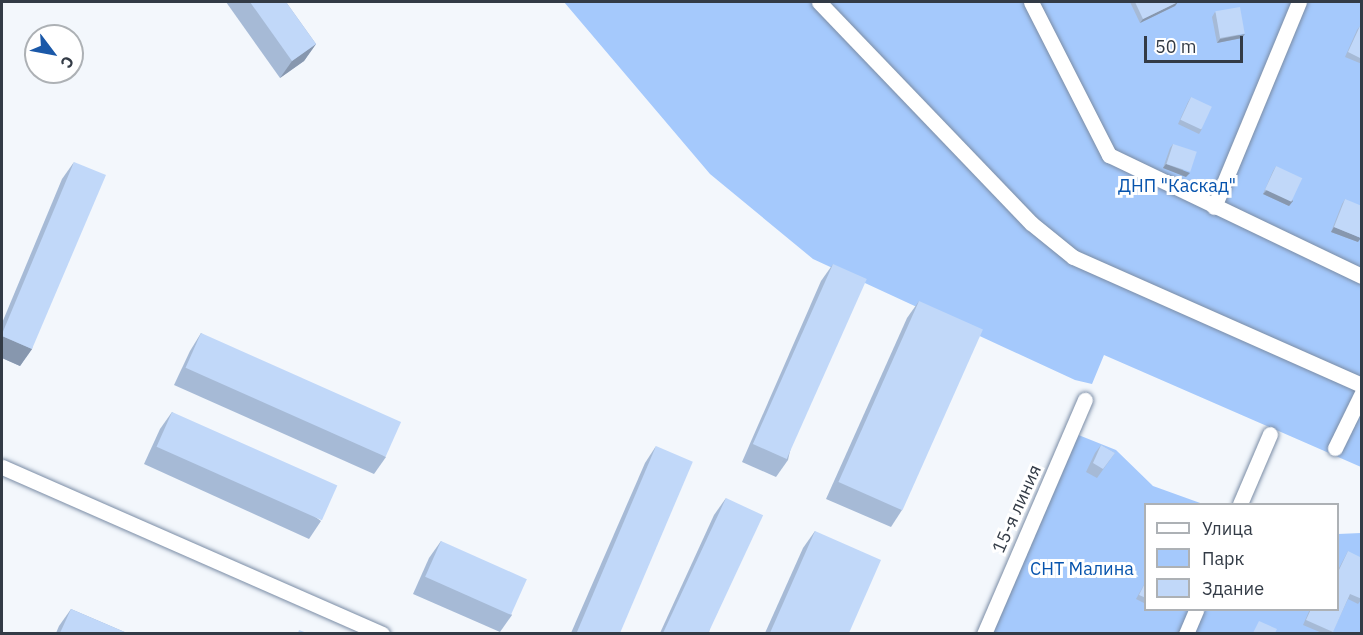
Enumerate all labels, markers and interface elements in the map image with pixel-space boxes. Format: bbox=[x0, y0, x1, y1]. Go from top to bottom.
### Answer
north arrow bbox=[24, 24, 84, 84]
scale bar bbox=[1147, 24, 1246, 62]
text: 50 m bbox=[1155, 35, 1197, 58]
text: С bbox=[56, 53, 79, 72]
park label: ДНП "Каскад" bbox=[1118, 175, 1236, 197]
street label: 15-я линия bbox=[988, 462, 1046, 556]
legend bbox=[1144, 503, 1339, 611]
text: Улица bbox=[1202, 517, 1253, 540]
text: Парк bbox=[1202, 547, 1244, 570]
park label: СНТ Малина bbox=[1030, 558, 1134, 580]
text: Здание bbox=[1202, 577, 1264, 600]

